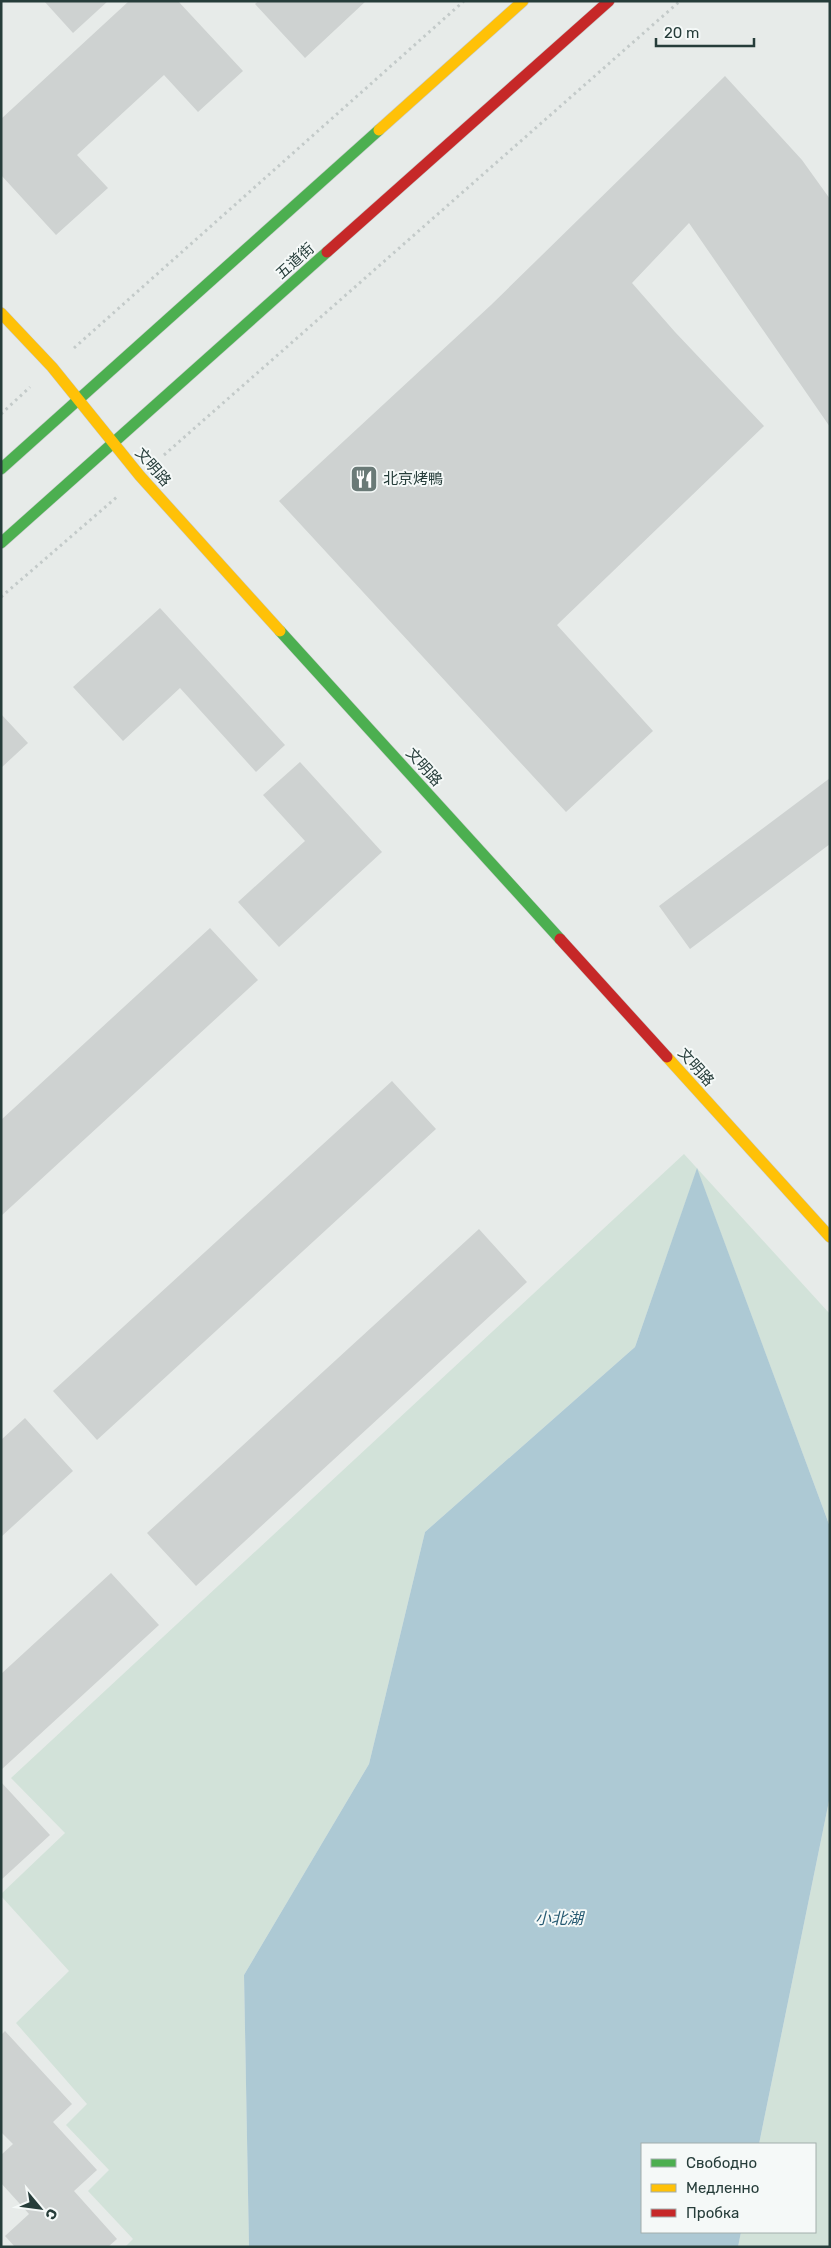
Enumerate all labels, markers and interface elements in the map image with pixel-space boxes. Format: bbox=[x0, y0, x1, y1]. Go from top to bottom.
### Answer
scale bar bbox=[656, 15, 754, 47]
text: 20 m bbox=[664, 24, 699, 42]
street label: 五道街 bbox=[272, 239, 318, 283]
street label: 文明路 bbox=[131, 444, 175, 490]
restaurant icon: 北京烤鴨 bbox=[349, 464, 379, 494]
place label: 北京烤鴨 bbox=[383, 470, 443, 488]
street label: 文明路 bbox=[402, 744, 446, 790]
street label: 文明路 bbox=[674, 1044, 718, 1090]
water label: 小北湖 bbox=[535, 1909, 586, 1928]
legend bbox=[641, 2143, 816, 2233]
text: Свободно bbox=[686, 2154, 757, 2172]
text: Медленно bbox=[686, 2179, 759, 2197]
north arrow bbox=[15, 2183, 65, 2233]
text: Пробка bbox=[686, 2204, 739, 2222]
text: С bbox=[41, 2206, 61, 2223]

